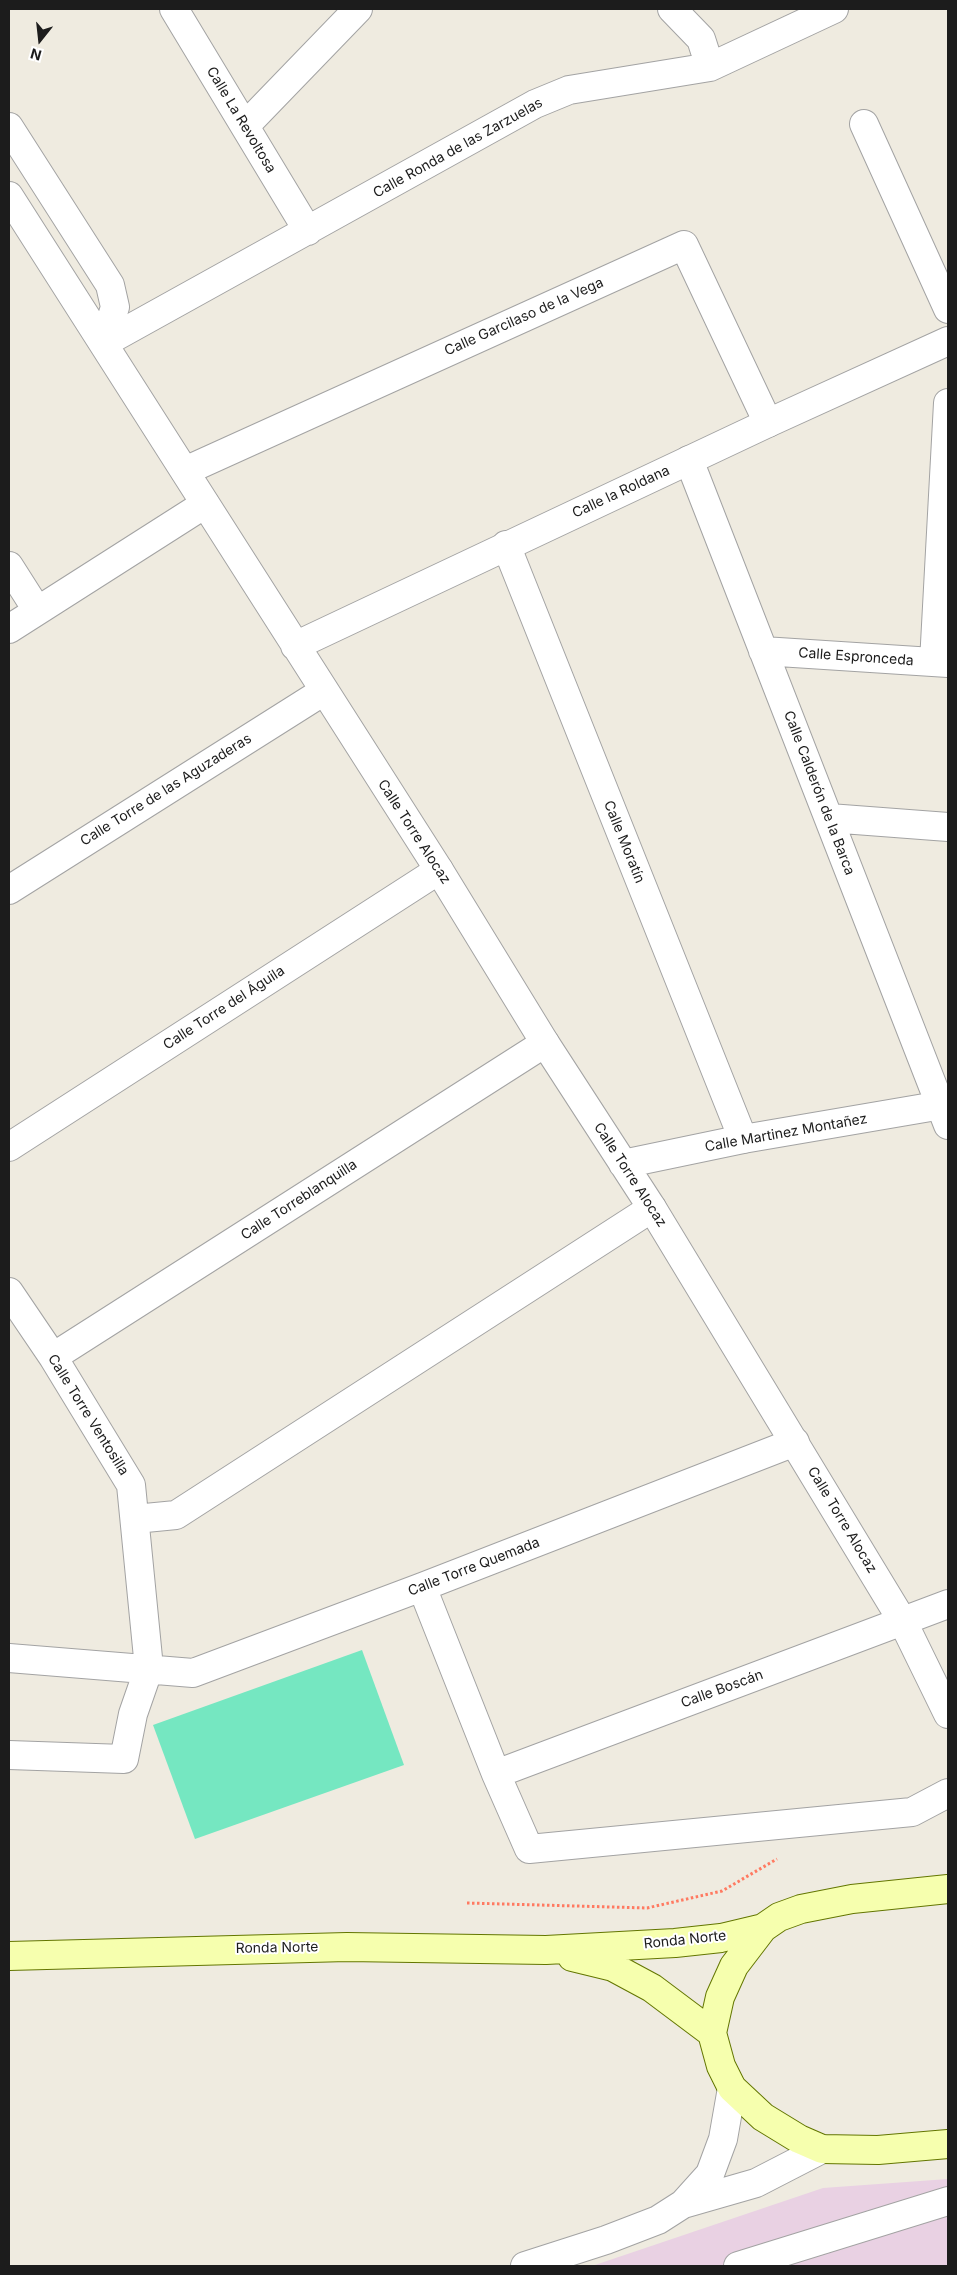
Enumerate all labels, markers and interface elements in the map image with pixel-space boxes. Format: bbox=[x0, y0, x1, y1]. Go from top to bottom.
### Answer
north arrow bbox=[15, 15, 65, 65]
text: N bbox=[28, 45, 43, 65]
street label: Calle La Revoltosa bbox=[203, 64, 279, 176]
street label: Calle Ronda de las Zarzuelas bbox=[370, 94, 546, 202]
street label: Calle Garcilaso de la Vega bbox=[442, 274, 606, 360]
street label: Calle la Roldana bbox=[570, 462, 672, 522]
street label: Calle Espronceda bbox=[798, 645, 914, 669]
street label: Calle Calderón de la Barca bbox=[780, 708, 858, 878]
street label: Calle Torre de las Aguzaderas bbox=[77, 730, 255, 850]
street label: Calle Torre Alocaz bbox=[374, 777, 454, 887]
street label: Calle Moratín bbox=[600, 798, 648, 886]
street label: Calle Torre del Águila bbox=[160, 963, 288, 1053]
street label: Calle Martinez Montañez bbox=[703, 1110, 869, 1156]
street label: Calle Torre Alocaz bbox=[590, 1120, 670, 1230]
street label: Calle Torreblanquilla bbox=[238, 1156, 360, 1244]
street label: Calle Torre Ventosilla bbox=[44, 1351, 132, 1479]
street label: Calle Torre Alocaz bbox=[804, 1464, 880, 1576]
street label: Calle Torre Quemada bbox=[406, 1534, 542, 1600]
street label: Calle Boscán bbox=[679, 1666, 765, 1712]
street label: Ronda Norte bbox=[643, 1927, 727, 1953]
street label: Ronda Norte bbox=[235, 1939, 319, 1957]

